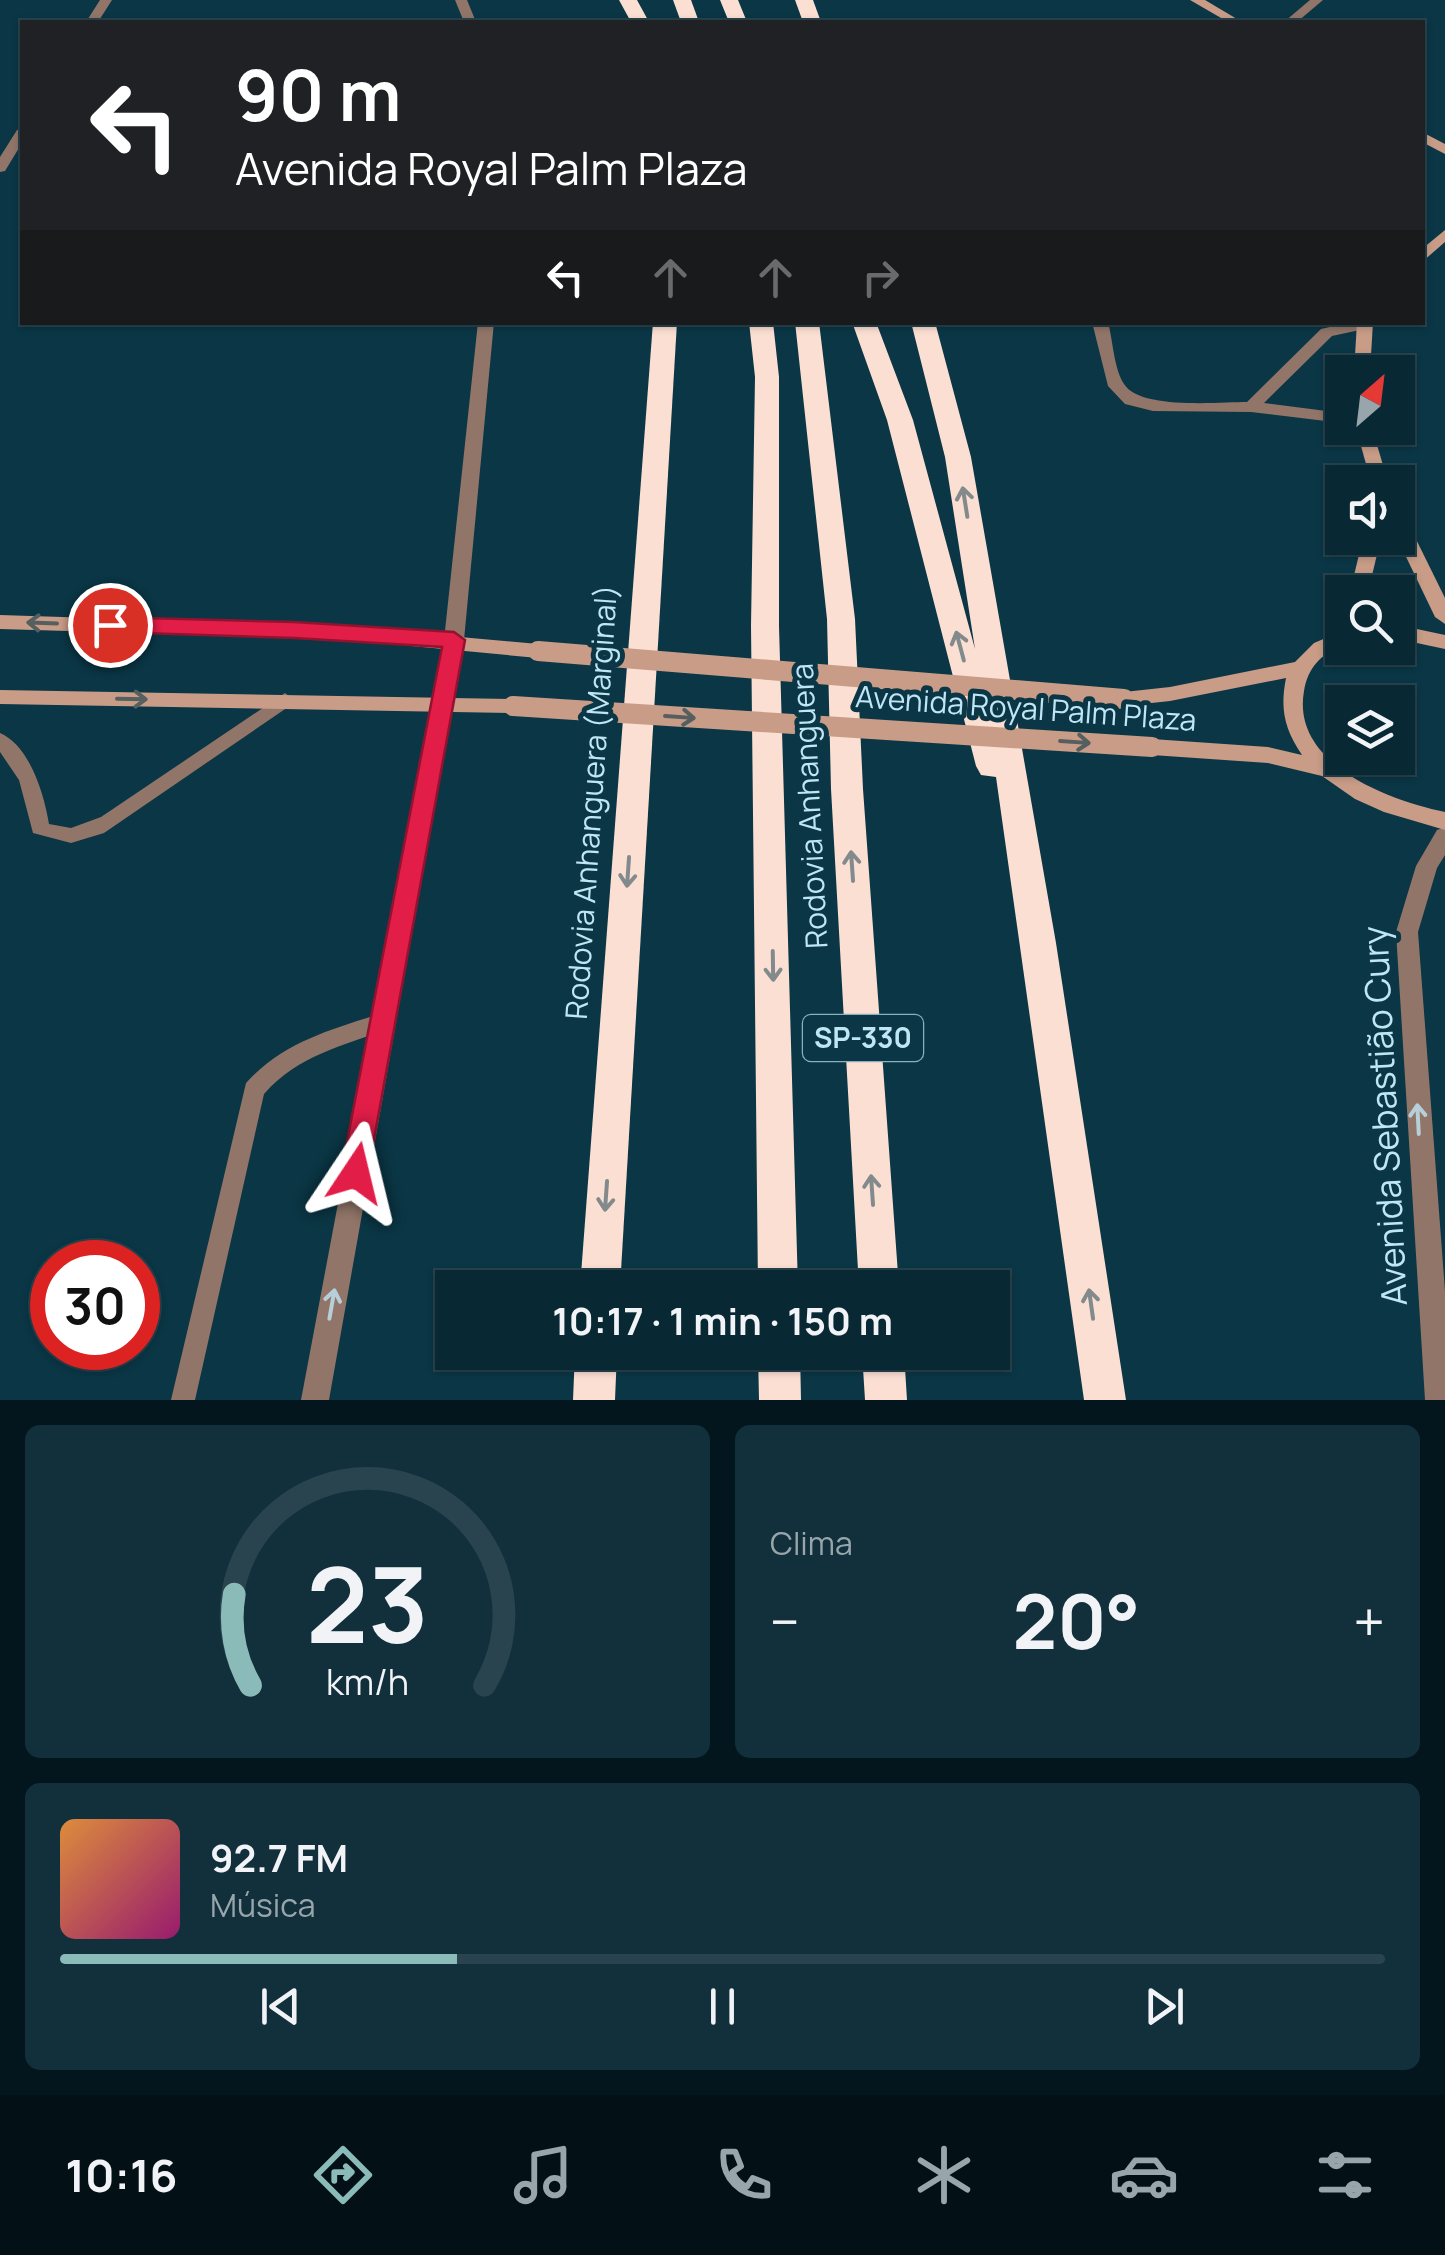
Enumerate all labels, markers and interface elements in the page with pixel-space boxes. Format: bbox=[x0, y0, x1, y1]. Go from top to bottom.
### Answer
text: 90 m bbox=[235, 46, 402, 142]
icon: left bbox=[70, 60, 200, 190]
text: Avenida Royal Palm Plaza bbox=[235, 137, 748, 199]
icon: left bbox=[538, 250, 593, 305]
icon: ahead bbox=[643, 250, 698, 305]
icon: ahead bbox=[748, 250, 803, 305]
icon: right bbox=[853, 250, 908, 305]
north arrow bbox=[1325, 355, 1415, 445]
map controls bbox=[1325, 355, 1415, 775]
button: sound bbox=[1325, 465, 1415, 555]
one-way arrow bbox=[955, 486, 974, 518]
button: search bbox=[1325, 575, 1415, 665]
pin bbox=[68, 583, 153, 668]
street label: Rodovia Anhanguera (Marginal) bbox=[555, 583, 626, 1021]
icon: arrive bbox=[83, 598, 138, 653]
one-way arrow bbox=[26, 613, 58, 632]
one-way arrow bbox=[950, 631, 969, 662]
street label: Rodovia Anhanguera bbox=[781, 662, 836, 950]
street label: Avenida Royal Palm Plaza bbox=[854, 675, 1198, 740]
button: layers bbox=[1325, 685, 1415, 775]
one-way arrow bbox=[116, 689, 148, 708]
one-way arrow bbox=[664, 708, 696, 727]
one-way arrow bbox=[1058, 733, 1090, 752]
one-way arrow bbox=[842, 850, 861, 882]
one-way arrow bbox=[619, 855, 638, 887]
street label: Avenida Sebastião Cury bbox=[1350, 925, 1418, 1307]
one-way arrow bbox=[764, 950, 783, 982]
road number: SP-330 bbox=[803, 1015, 923, 1061]
one-way arrow bbox=[1408, 1104, 1427, 1136]
position arrow bbox=[304, 1121, 408, 1225]
one-way arrow bbox=[863, 1175, 882, 1207]
one-way arrow bbox=[596, 1179, 615, 1211]
speed limit sign: 30 bbox=[30, 1240, 160, 1370]
one-way arrow bbox=[323, 1288, 342, 1321]
one-way arrow bbox=[1082, 1288, 1100, 1320]
text: 10:17 · 1 min · 150 m bbox=[552, 1294, 893, 1346]
text: Clima bbox=[770, 1521, 853, 1565]
text: 23 bbox=[306, 1532, 429, 1674]
text: 20° bbox=[1013, 1569, 1140, 1672]
text: − bbox=[770, 1583, 800, 1659]
text: + bbox=[1353, 1583, 1385, 1659]
text: km/h bbox=[326, 1657, 409, 1706]
text: 92.7 FM bbox=[210, 1831, 348, 1883]
text: Música bbox=[210, 1883, 316, 1927]
icon: previous bbox=[253, 1979, 308, 2034]
icon: pause bbox=[695, 1979, 750, 2034]
icon: next bbox=[1137, 1979, 1192, 2034]
icon: directions bbox=[308, 2140, 378, 2210]
icon: music bbox=[508, 2140, 578, 2210]
icon: phone bbox=[709, 2140, 779, 2210]
icon: climate bbox=[909, 2140, 979, 2210]
icon: car bbox=[1109, 2140, 1179, 2210]
icon: filters bbox=[1310, 2140, 1380, 2210]
text: 10:16 bbox=[65, 2144, 178, 2206]

